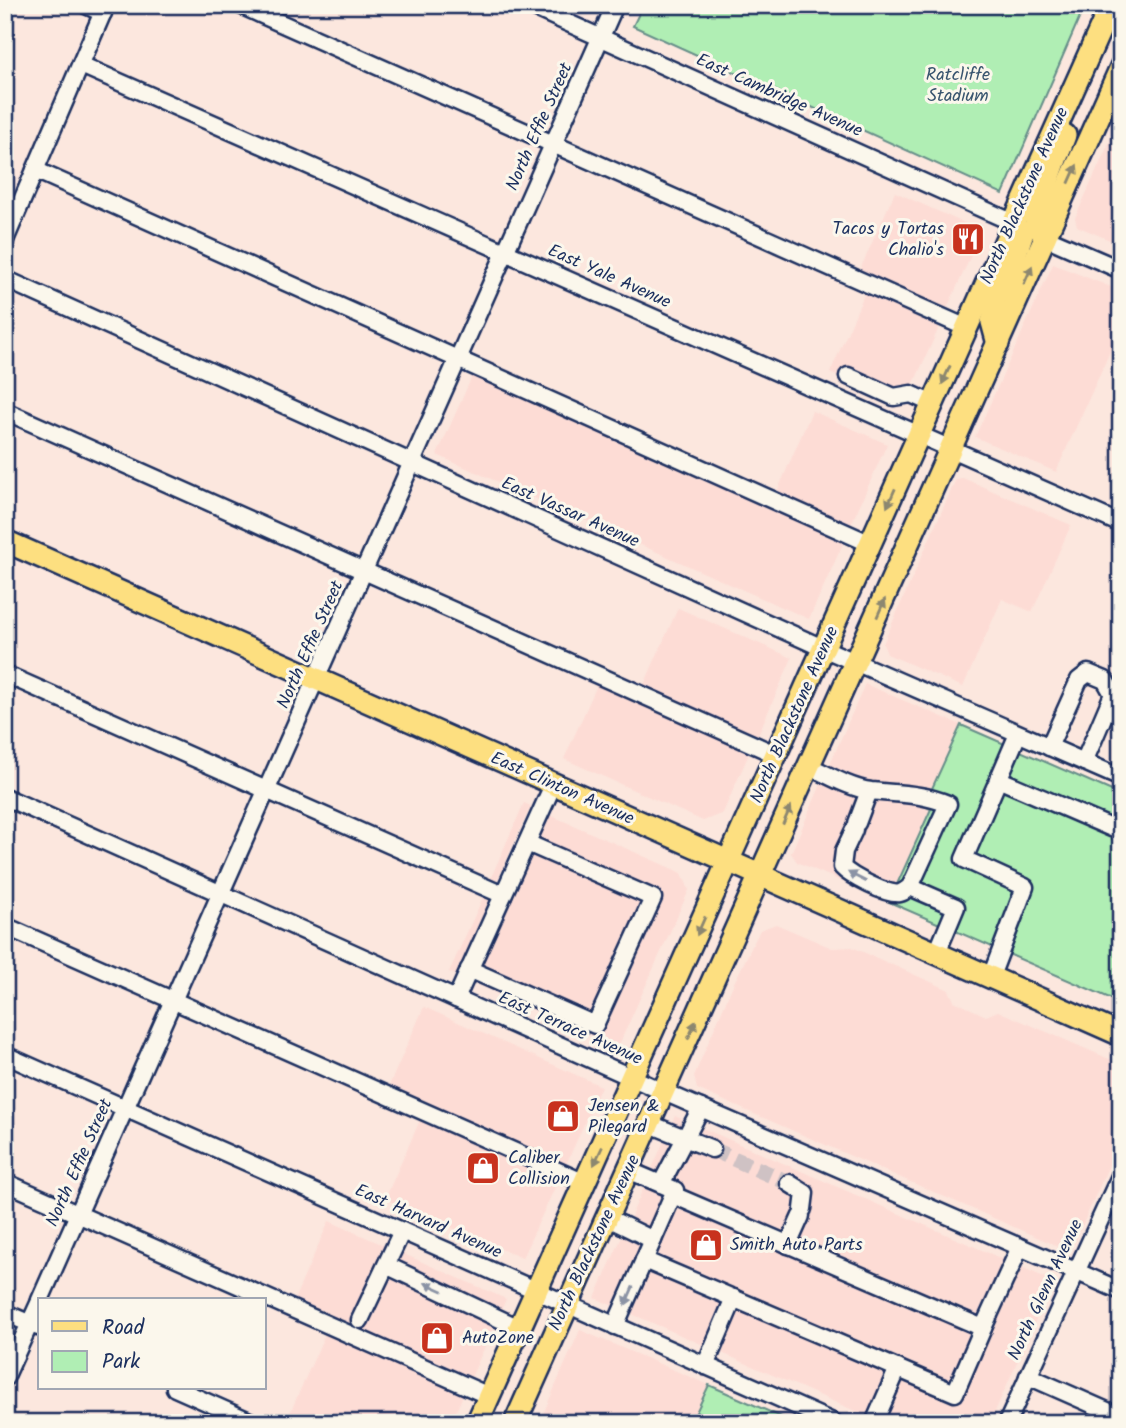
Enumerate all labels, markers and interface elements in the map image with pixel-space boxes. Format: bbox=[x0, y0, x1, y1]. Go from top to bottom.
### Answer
street label: East Cambridge Avenue bbox=[691, 46, 867, 146]
street label: North Effie Street bbox=[499, 57, 582, 196]
park label: Ratcliffe Stadium bbox=[926, 61, 990, 111]
street label: North Blackstone Avenue bbox=[973, 103, 1077, 289]
one-way arrow bbox=[1068, 164, 1079, 185]
place label: Tacos y Tortas Chalio's bbox=[832, 215, 944, 265]
restaurant icon: Tacos y Tortas Chalio's bbox=[949, 220, 987, 258]
street label: East Yale Avenue bbox=[543, 237, 675, 317]
one-way arrow bbox=[1022, 265, 1034, 285]
one-way arrow bbox=[940, 364, 951, 385]
street label: East Vassar Avenue bbox=[496, 469, 644, 557]
one-way arrow bbox=[885, 487, 896, 508]
street label: North Effie Street bbox=[270, 575, 353, 714]
one-way arrow bbox=[875, 598, 887, 618]
street label: North Blackstone Avenue bbox=[743, 622, 847, 808]
street label: East Clinton Avenue bbox=[485, 744, 639, 834]
one-way arrow bbox=[781, 805, 793, 825]
one-way arrow bbox=[847, 872, 867, 883]
one-way arrow bbox=[695, 916, 707, 936]
street label: East Terrace Avenue bbox=[493, 984, 647, 1074]
one-way arrow bbox=[686, 1020, 698, 1040]
place label: Jensen & Pilegard bbox=[588, 1092, 659, 1142]
street label: North Effie Street bbox=[39, 1093, 122, 1232]
shop icon: Jensen & Pilegard bbox=[544, 1097, 582, 1135]
place label: Caliber Collision bbox=[508, 1144, 570, 1194]
one-way arrow bbox=[592, 1146, 604, 1166]
shop icon: Caliber Collision bbox=[464, 1149, 502, 1187]
street label: North Blackstone Avenue bbox=[541, 1150, 649, 1336]
street label: East Harvard Avenue bbox=[350, 1177, 506, 1267]
street label: North Glenn Avenue bbox=[1001, 1215, 1091, 1365]
shop icon: Smith Auto Parts bbox=[687, 1226, 725, 1264]
place label: Smith Auto Parts bbox=[730, 1231, 863, 1260]
one-way arrow bbox=[424, 1281, 445, 1292]
one-way arrow bbox=[623, 1285, 634, 1306]
legend bbox=[38, 1298, 266, 1390]
text: Road bbox=[102, 1312, 145, 1345]
shop icon: AutoZone bbox=[418, 1319, 456, 1357]
place label: AutoZone bbox=[462, 1324, 534, 1353]
text: Park bbox=[102, 1346, 140, 1379]

